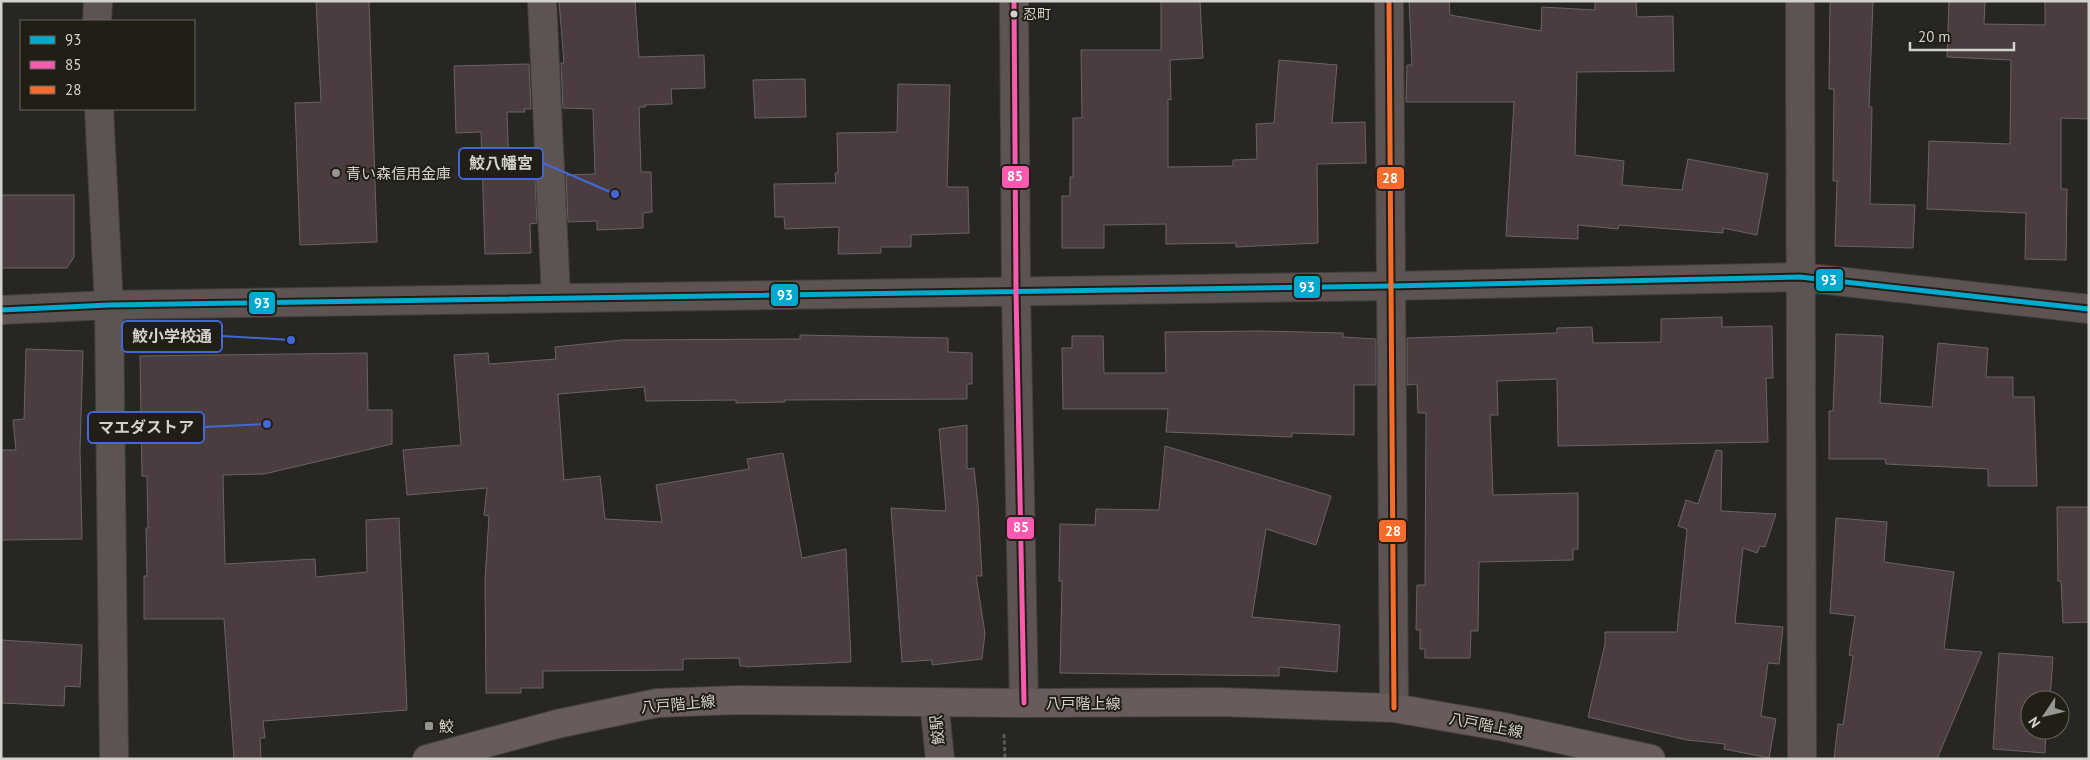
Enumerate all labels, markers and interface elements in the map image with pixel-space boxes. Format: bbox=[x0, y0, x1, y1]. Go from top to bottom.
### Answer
place label: 忍町 bbox=[1023, 5, 1051, 23]
marker: 忍町 bbox=[1009, 9, 1019, 19]
legend bbox=[20, 20, 195, 110]
scale bar bbox=[1910, 20, 2014, 52]
text: 20 m bbox=[1918, 27, 1951, 46]
text: 93 bbox=[65, 30, 81, 49]
text: 85 bbox=[65, 55, 81, 74]
text: 28 bbox=[65, 80, 81, 99]
callout: 鮫八幡宮 bbox=[459, 148, 543, 179]
text: 鮫八幡宮 bbox=[469, 153, 533, 173]
place label: 青い森信用金庫 bbox=[346, 164, 451, 183]
line badge: 85 bbox=[1001, 165, 1030, 189]
line badge: 28 bbox=[1376, 166, 1405, 190]
marker: 青い森信用金庫 bbox=[330, 167, 342, 179]
text: 85 bbox=[1007, 167, 1023, 185]
text: 28 bbox=[1382, 169, 1398, 187]
line badge: 93 bbox=[1815, 268, 1844, 292]
text: 93 bbox=[1821, 271, 1837, 289]
line badge: 93 bbox=[1293, 275, 1321, 299]
text: 93 bbox=[1299, 278, 1315, 296]
line badge: 93 bbox=[770, 283, 799, 307]
text: 93 bbox=[777, 286, 793, 304]
line badge: 93 bbox=[248, 291, 276, 315]
text: 93 bbox=[254, 294, 270, 312]
callout: 鮫小学校通 bbox=[122, 321, 222, 352]
text: 鮫小学校通 bbox=[132, 326, 212, 346]
callout: マエダストア bbox=[88, 412, 204, 443]
text: マエダストア bbox=[98, 417, 194, 437]
line badge: 85 bbox=[1006, 516, 1035, 540]
text: 85 bbox=[1013, 518, 1029, 536]
line badge: 28 bbox=[1378, 519, 1407, 543]
text: 28 bbox=[1385, 522, 1401, 540]
north arrow bbox=[2020, 690, 2070, 740]
street label: 八戸階上線 bbox=[640, 691, 716, 717]
street label: 八戸階上線 bbox=[1045, 694, 1121, 713]
street label: 八戸階上線 bbox=[1447, 709, 1525, 741]
street label: 鮫駅 bbox=[926, 714, 948, 746]
text: N bbox=[2024, 714, 2044, 731]
place label: 鮫 bbox=[439, 717, 454, 736]
marker: 鮫 bbox=[423, 720, 435, 732]

